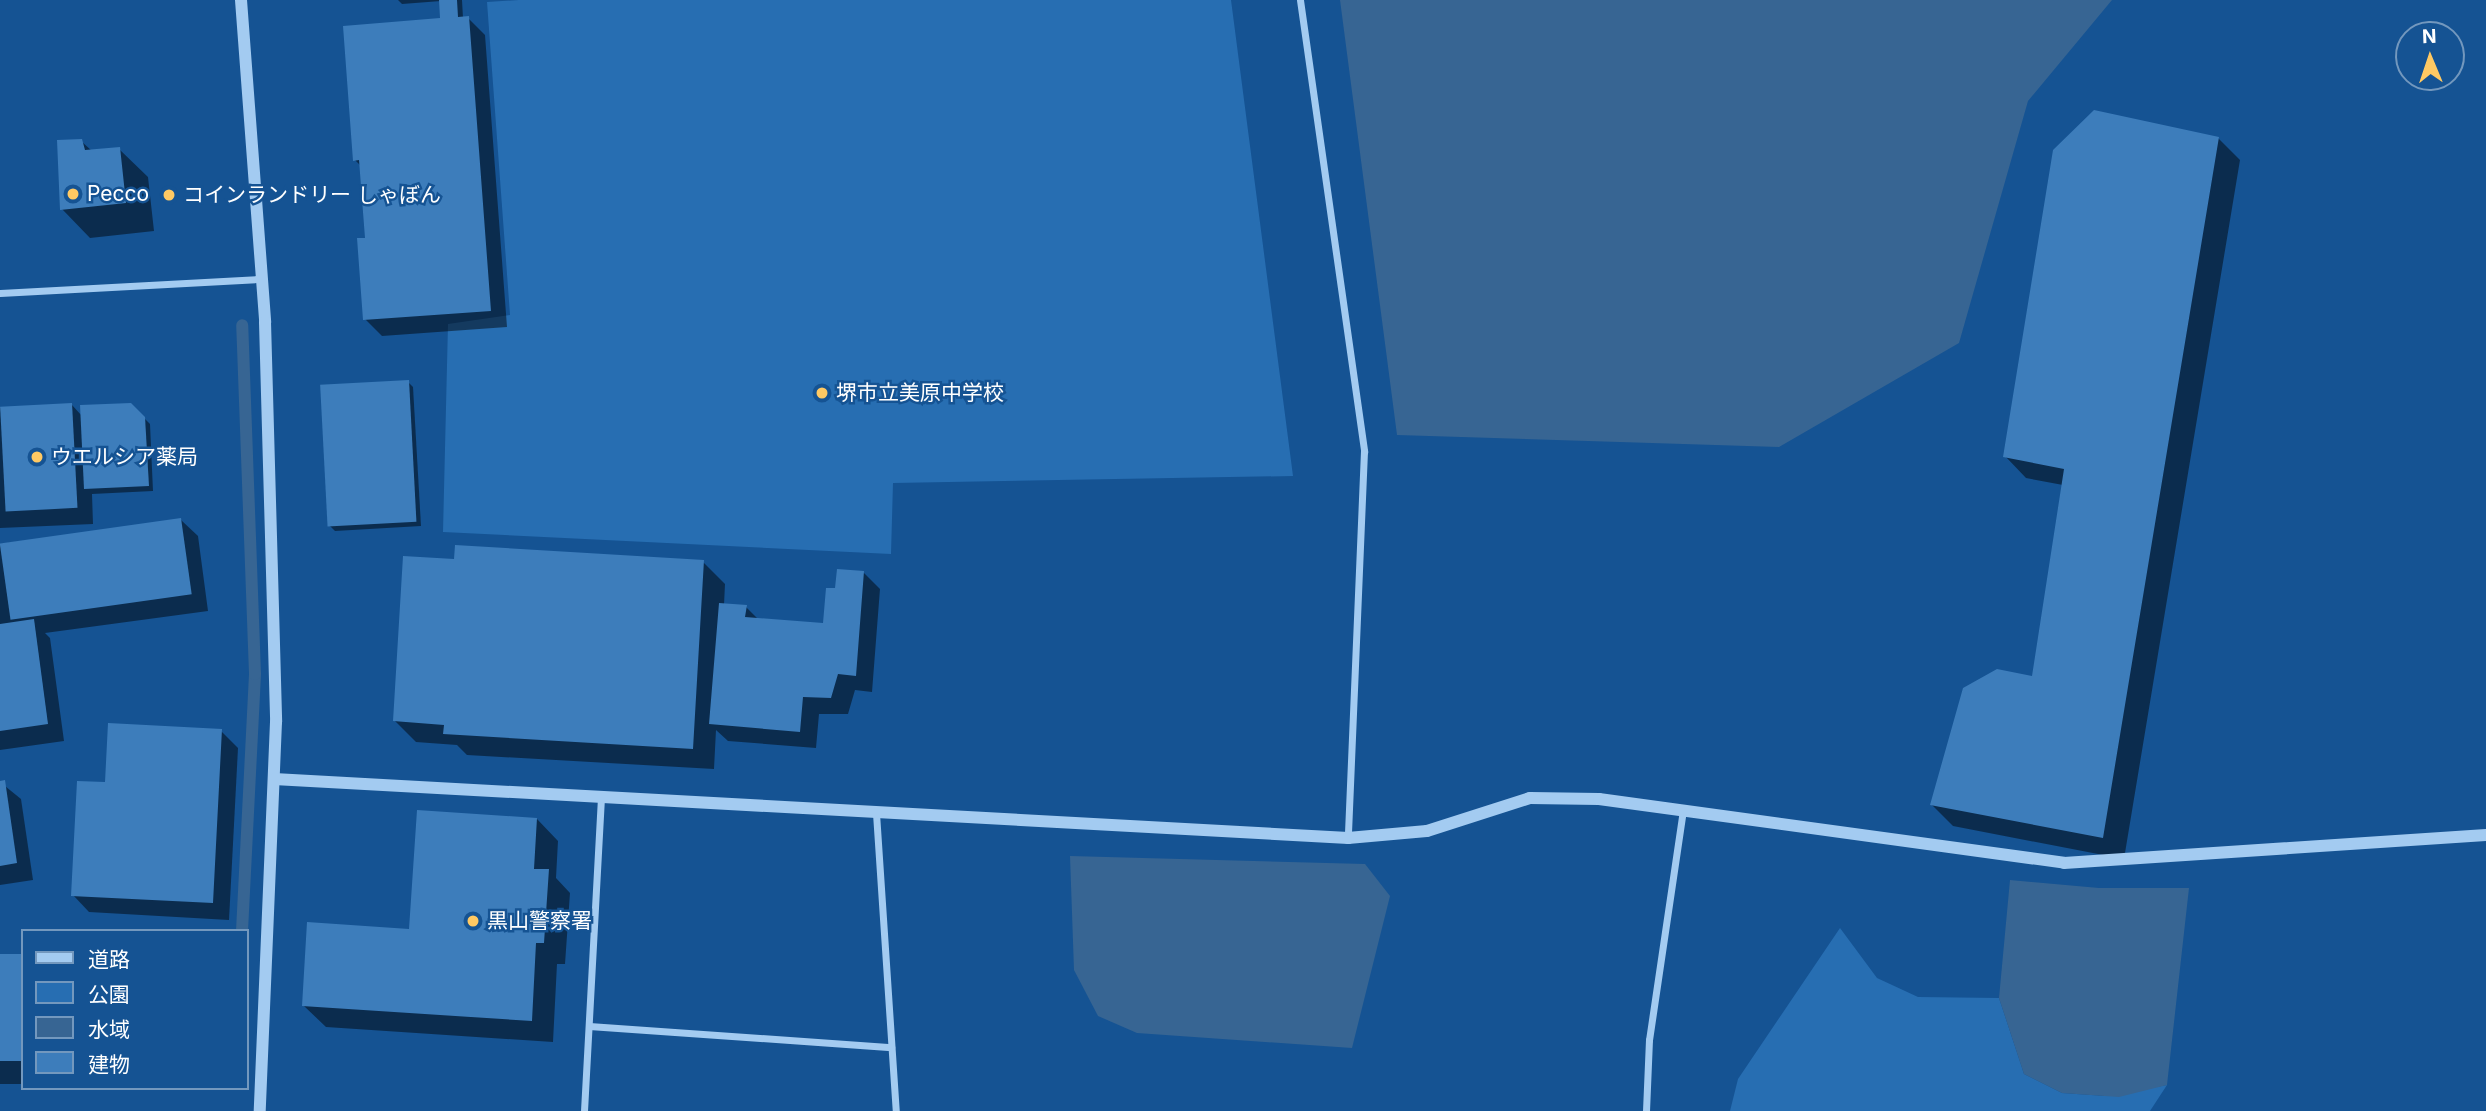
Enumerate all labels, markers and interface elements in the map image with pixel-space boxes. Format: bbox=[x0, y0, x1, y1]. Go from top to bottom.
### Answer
north arrow bbox=[2395, 21, 2465, 91]
text: N bbox=[2422, 25, 2437, 48]
place label: Pecco bbox=[87, 181, 149, 207]
place label: コインランドリー しゃぼん bbox=[183, 182, 441, 208]
marker: Pecco bbox=[65, 186, 81, 202]
marker: コインランドリー しゃぼん bbox=[161, 187, 177, 203]
place label: 堺市立美原中学校 bbox=[836, 380, 1004, 406]
marker: 堺市立美原中学校 bbox=[814, 385, 830, 401]
place label: ウエルシア薬局 bbox=[51, 444, 198, 470]
marker: ウエルシア薬局 bbox=[29, 449, 45, 465]
place label: 黒山警察署 bbox=[487, 908, 592, 934]
marker: 黒山警察署 bbox=[465, 913, 481, 929]
legend bbox=[21, 929, 248, 1090]
text: 道路 bbox=[88, 947, 130, 972]
text: 公園 bbox=[88, 982, 130, 1007]
text: 水域 bbox=[88, 1017, 130, 1042]
text: 建物 bbox=[88, 1052, 130, 1077]

